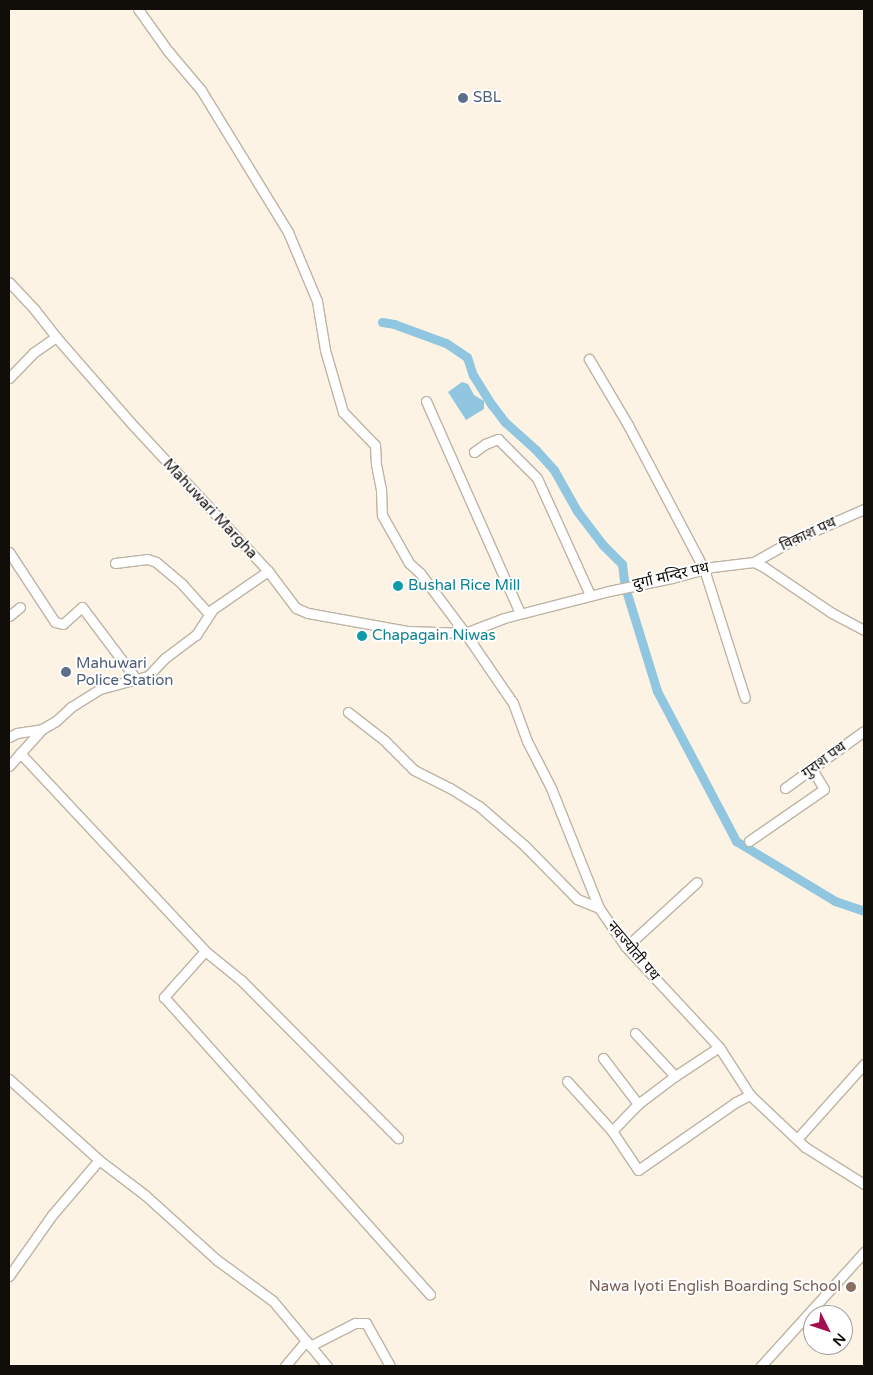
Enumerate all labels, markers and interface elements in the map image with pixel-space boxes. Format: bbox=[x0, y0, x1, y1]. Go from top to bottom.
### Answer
place label: SBL bbox=[473, 89, 501, 107]
marker: SBL bbox=[457, 92, 469, 104]
street label: Mahuwari Margha bbox=[159, 455, 261, 563]
street label: विकाश पथ bbox=[777, 513, 839, 555]
street label: दुर्गा मन्दिर पथ bbox=[631, 558, 711, 594]
place label: Bushal Rice Mill bbox=[408, 577, 520, 595]
marker: Bushal Rice Mill bbox=[392, 580, 404, 592]
place label: Chapagain Niwas bbox=[372, 627, 496, 645]
marker: Chapagain Niwas bbox=[356, 630, 368, 642]
place label: Mahuwari Police Station bbox=[76, 654, 173, 689]
marker: Mahuwari Police Station bbox=[60, 666, 72, 678]
street label: गुराश पथ bbox=[798, 738, 850, 782]
street label: नवज्योती पथ bbox=[603, 918, 663, 984]
place label: Nawa Iyoti English Boarding School bbox=[589, 1278, 841, 1296]
marker: Nawa Iyoti English Boarding School bbox=[845, 1281, 857, 1293]
north arrow bbox=[803, 1305, 853, 1355]
text: N bbox=[829, 1330, 849, 1349]

